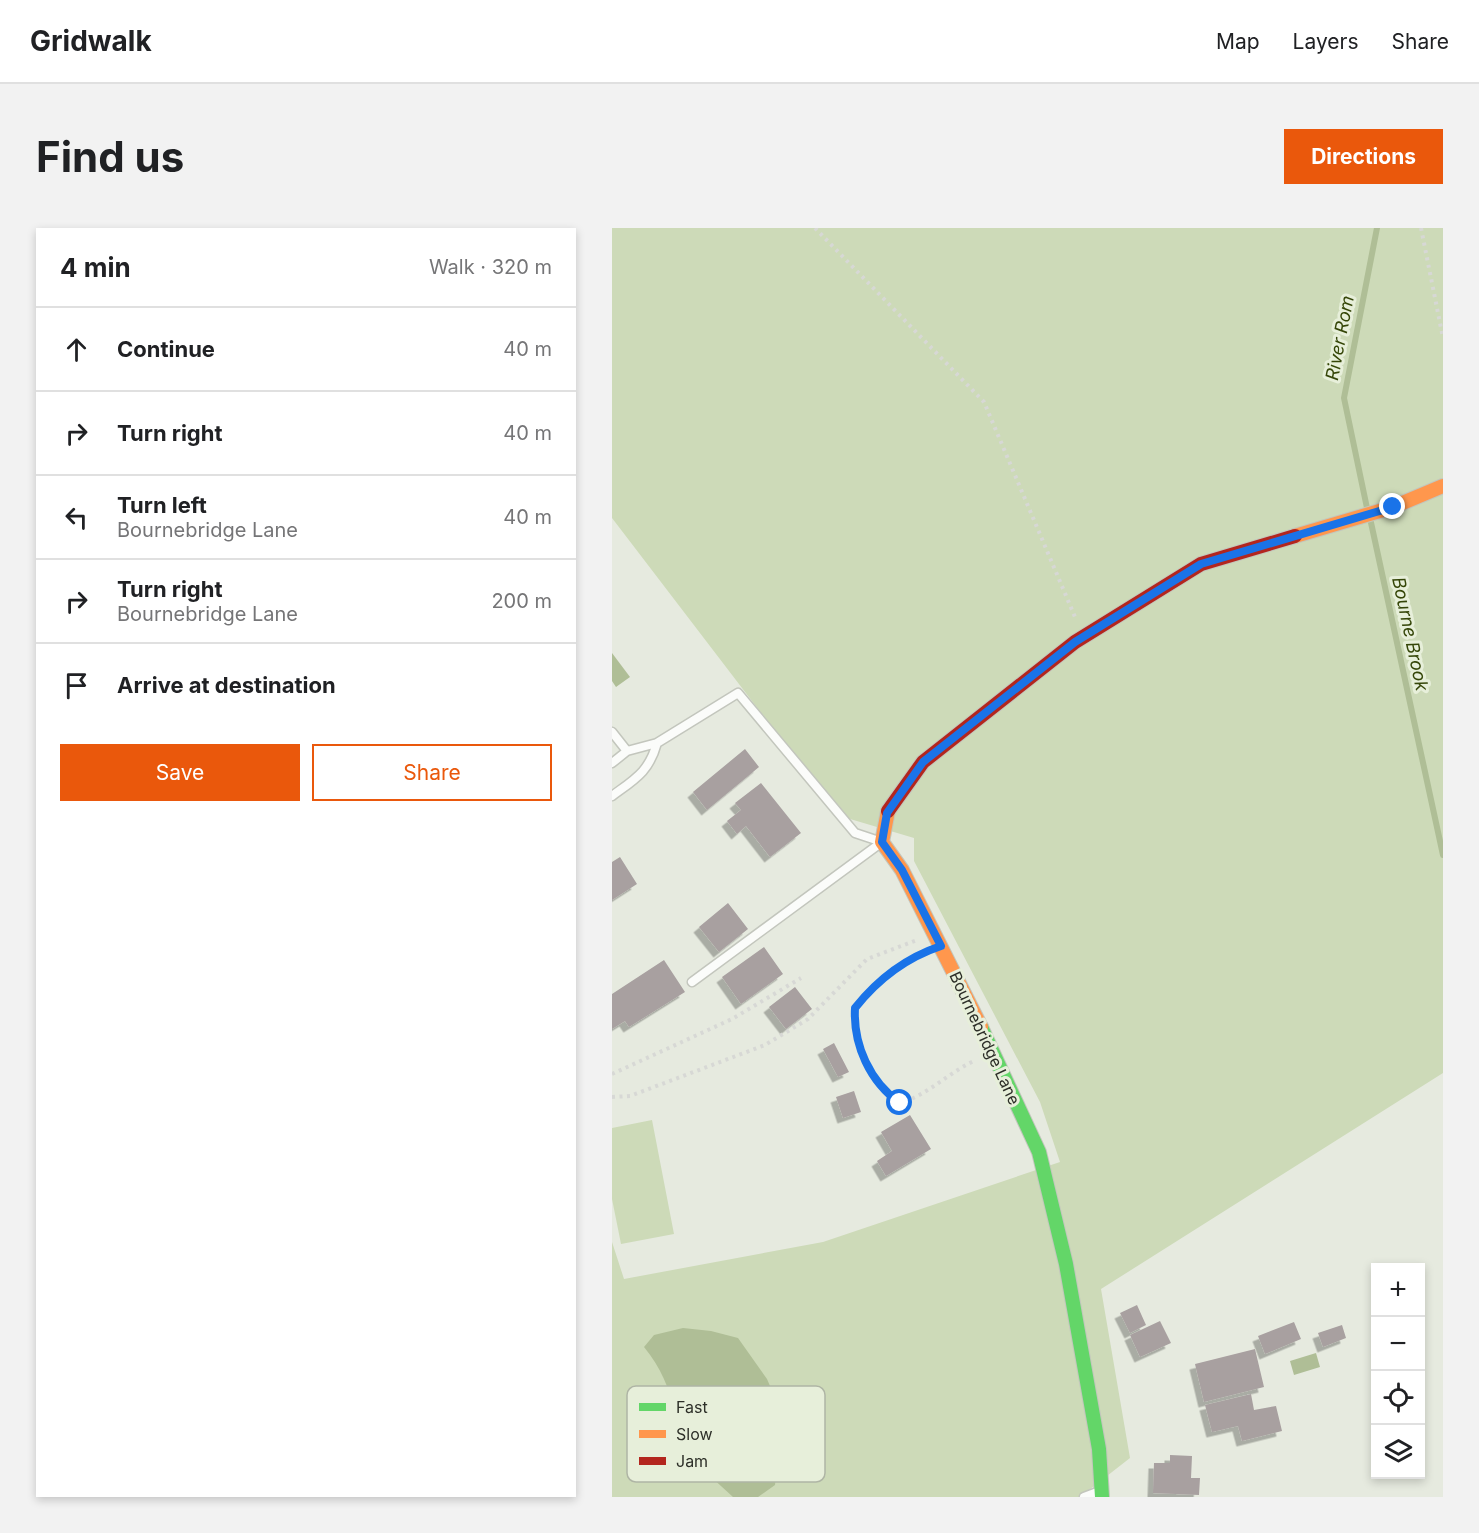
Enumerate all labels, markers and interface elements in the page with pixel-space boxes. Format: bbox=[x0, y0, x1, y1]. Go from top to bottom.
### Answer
text: Gridwalk bbox=[30, 24, 152, 58]
text: Map bbox=[1216, 29, 1260, 54]
text: Layers bbox=[1293, 29, 1359, 54]
text: Share bbox=[1392, 29, 1449, 54]
button: Directions bbox=[1284, 129, 1443, 184]
text: Find us bbox=[36, 131, 184, 182]
text: 4 min bbox=[60, 252, 131, 283]
text: Walk · 320 m bbox=[429, 255, 552, 279]
water label: River Rom bbox=[1321, 294, 1358, 382]
icon: ahead bbox=[60, 333, 93, 366]
text: Continue bbox=[117, 336, 215, 362]
text: 40 m bbox=[503, 337, 552, 361]
icon: right bbox=[60, 417, 93, 450]
text: Turn right bbox=[117, 420, 223, 446]
text: 40 m bbox=[503, 421, 552, 445]
text: Turn left bbox=[117, 492, 207, 518]
route end bbox=[1379, 493, 1405, 519]
icon: left bbox=[60, 501, 93, 534]
text: 40 m bbox=[503, 505, 552, 529]
text: Bournebridge Lane bbox=[117, 518, 298, 542]
water label: Bourne Brook bbox=[1388, 575, 1433, 694]
text: Turn right bbox=[117, 576, 223, 602]
icon: right bbox=[60, 585, 93, 618]
text: 200 m bbox=[491, 589, 552, 613]
text: Bournebridge Lane bbox=[117, 602, 298, 626]
icon: arrive bbox=[60, 669, 93, 702]
text: Arrive at destination bbox=[117, 672, 336, 698]
button: Save bbox=[60, 744, 300, 801]
button: Share bbox=[312, 744, 552, 801]
street label: Bournebridge Lane bbox=[945, 968, 1025, 1108]
route start bbox=[886, 1089, 912, 1115]
map controls bbox=[1371, 1263, 1425, 1479]
button: + bbox=[1371, 1263, 1425, 1317]
button: − bbox=[1371, 1317, 1425, 1371]
button: locate bbox=[1371, 1371, 1425, 1425]
legend bbox=[627, 1386, 825, 1482]
text: Fast bbox=[676, 1397, 708, 1417]
text: Slow bbox=[676, 1424, 713, 1444]
button: layers bbox=[1371, 1425, 1425, 1479]
text: Jam bbox=[676, 1451, 708, 1471]

